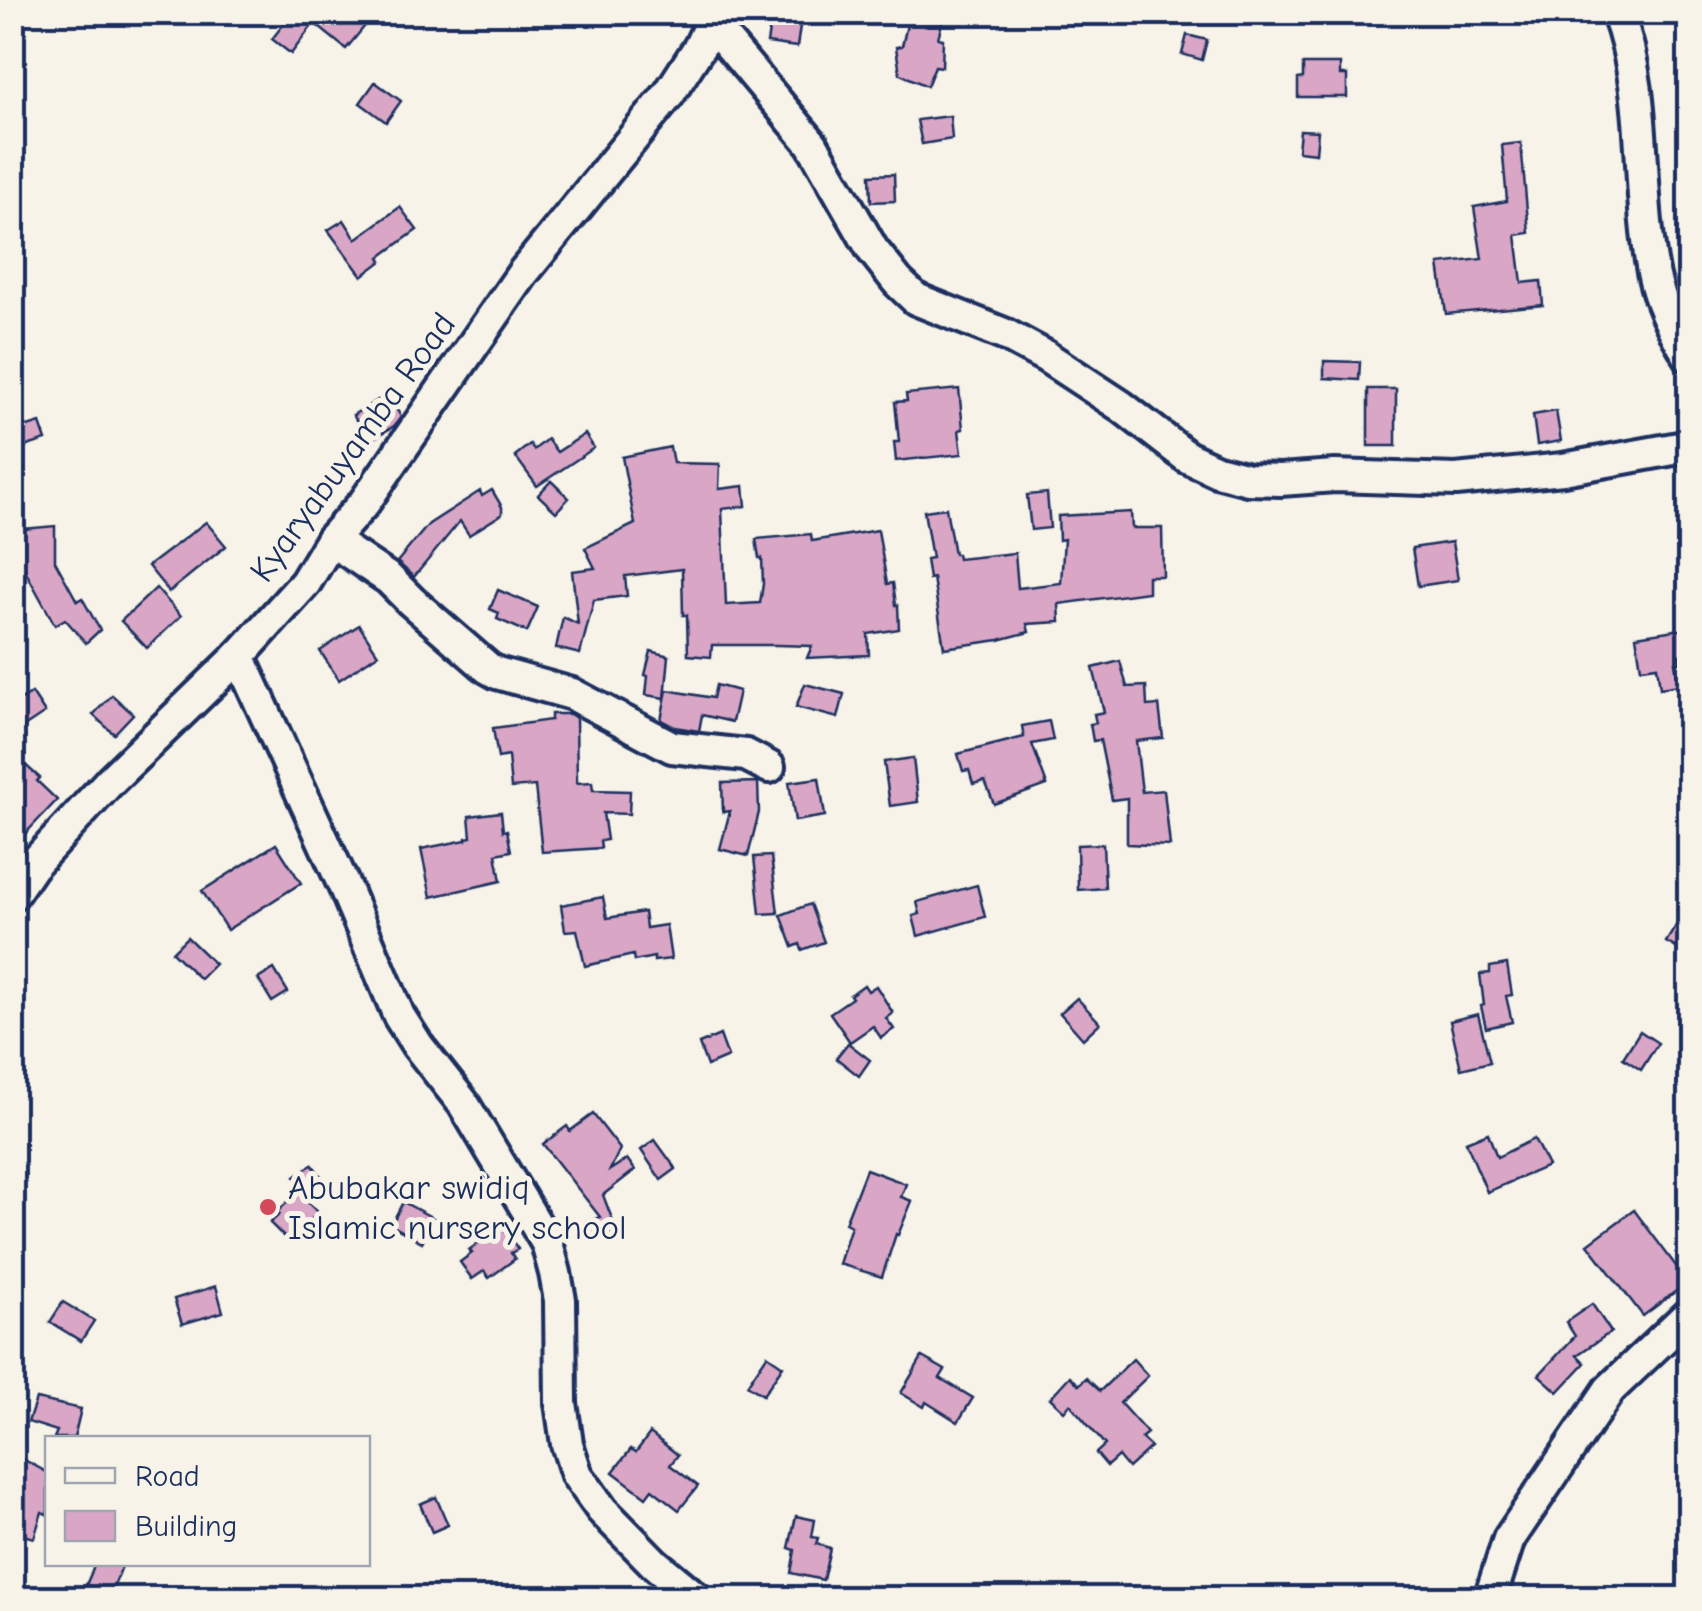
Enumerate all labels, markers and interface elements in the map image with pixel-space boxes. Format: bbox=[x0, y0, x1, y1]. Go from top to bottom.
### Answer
street label: Kyaryabuyamba Road bbox=[241, 305, 464, 590]
place label: Abubakar swidiq Islamic nursery school bbox=[288, 1167, 627, 1248]
marker: Abubakar swidiq Islamic nursery school bbox=[257, 1196, 279, 1218]
legend bbox=[45, 1436, 370, 1566]
text: Road bbox=[135, 1459, 200, 1494]
text: Building bbox=[135, 1509, 238, 1544]

